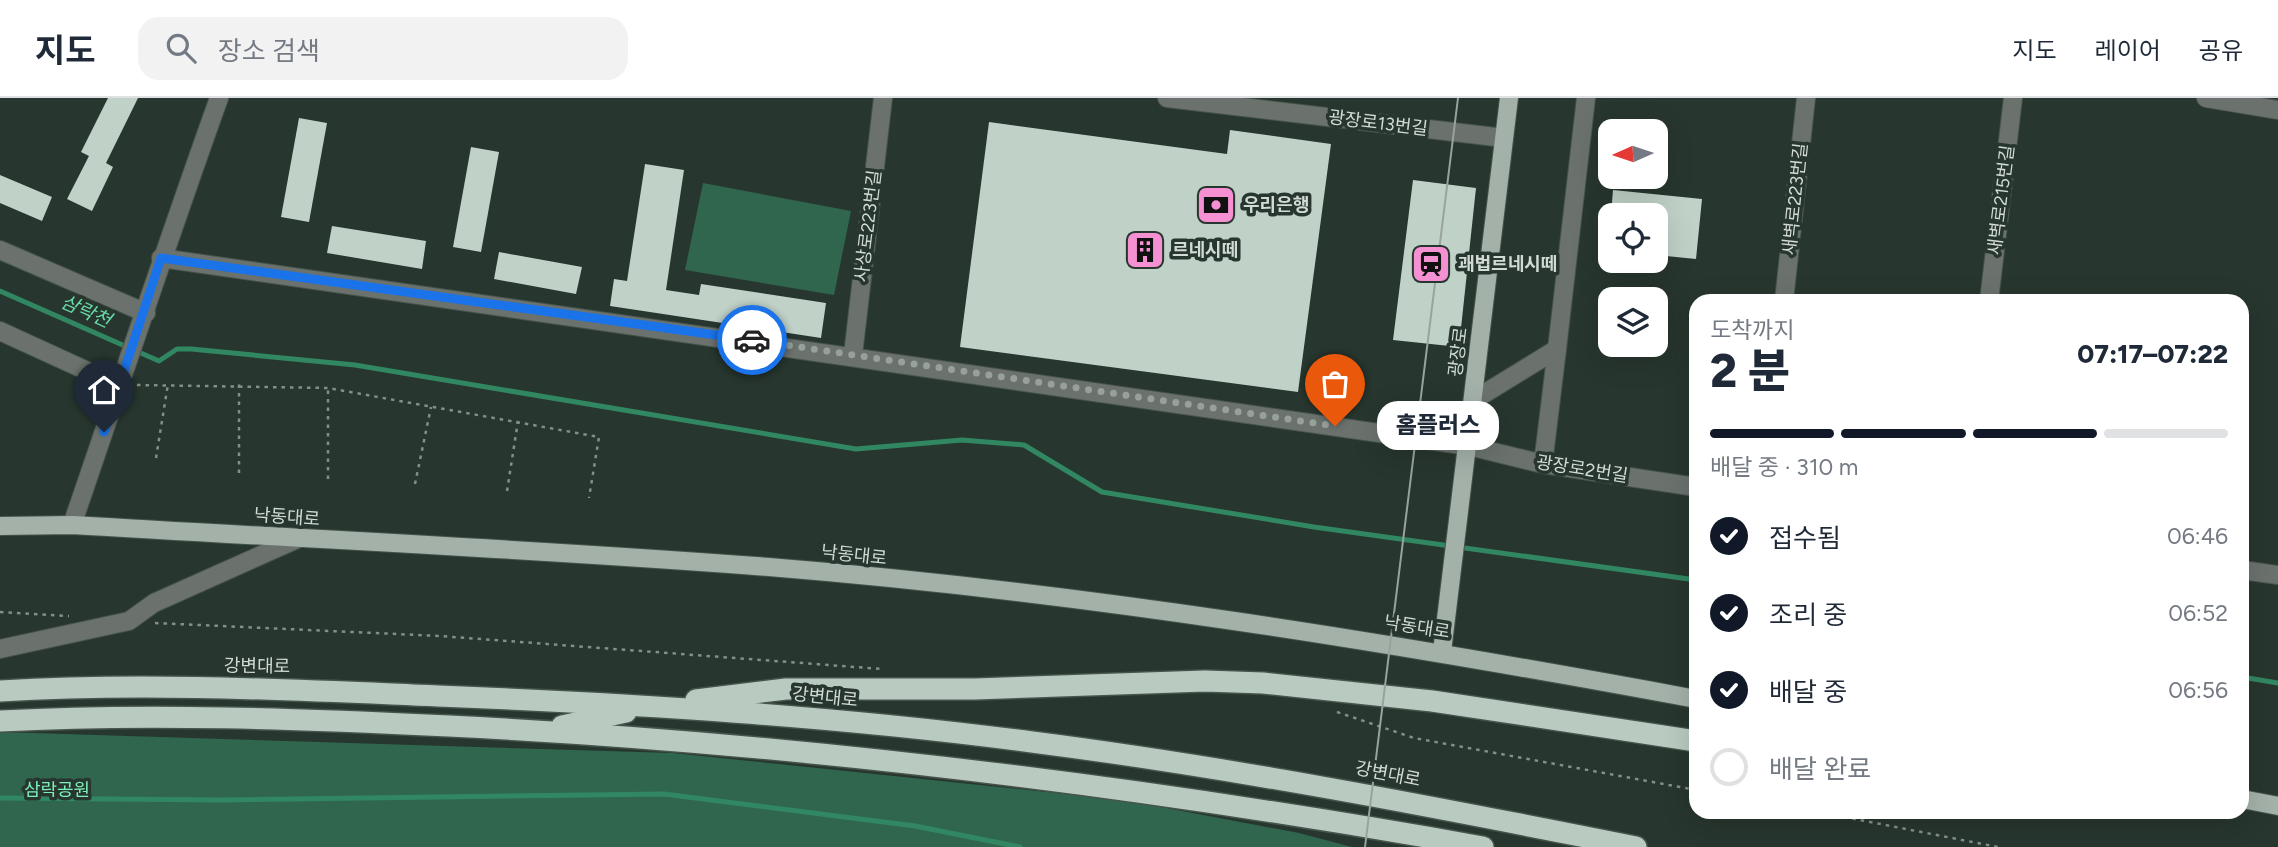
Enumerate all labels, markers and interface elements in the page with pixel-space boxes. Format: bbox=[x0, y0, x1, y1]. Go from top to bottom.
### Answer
search box bbox=[138, 17, 628, 80]
icon: search bbox=[162, 29, 200, 67]
text: 지도 bbox=[35, 31, 96, 70]
text: 장소 검색 bbox=[218, 35, 320, 67]
text: 지도 bbox=[2012, 36, 2057, 65]
text: 레이어 bbox=[2095, 36, 2161, 65]
text: 공유 bbox=[2199, 36, 2243, 65]
street label: 광장로13번길 bbox=[1327, 106, 1429, 140]
north arrow bbox=[1598, 119, 1668, 189]
map controls bbox=[1598, 119, 1668, 357]
street label: 새벽로223번길 bbox=[1778, 142, 1812, 256]
street label: 새벽로215번길 bbox=[1983, 144, 2019, 256]
street label: 사상로223번길 bbox=[850, 169, 886, 283]
bank icon: 우리은행 bbox=[1195, 184, 1237, 226]
place label: 우리은행 bbox=[1243, 194, 1309, 216]
button: locate bbox=[1598, 203, 1668, 273]
building icon: 르네시떼 bbox=[1124, 229, 1166, 271]
place label: 르네시떼 bbox=[1172, 239, 1238, 261]
station icon: 괘법르네시떼 bbox=[1410, 243, 1452, 285]
place label: 괘법르네시떼 bbox=[1458, 253, 1557, 275]
button: layers bbox=[1598, 287, 1668, 357]
water label: 삼락천 bbox=[57, 290, 116, 333]
courier bbox=[717, 305, 787, 375]
text: 도착까지 bbox=[1710, 316, 1795, 344]
icon: car bbox=[733, 321, 771, 359]
street label: 광장로 bbox=[1444, 326, 1472, 378]
text: 07:17–07:22 bbox=[2077, 338, 2228, 370]
text: 2 분 bbox=[1710, 343, 1790, 399]
pin bbox=[1305, 354, 1365, 426]
pin bbox=[74, 360, 134, 432]
icon: bag bbox=[1316, 365, 1354, 403]
icon: home bbox=[85, 371, 123, 409]
callout: 홈플러스 bbox=[1377, 402, 1500, 450]
text: 홈플러스 bbox=[1396, 411, 1480, 439]
street label: 광장로2번길 bbox=[1534, 451, 1630, 487]
text: 배달 중 · 310 m bbox=[1710, 453, 1858, 481]
street label: 낙동대로 bbox=[253, 504, 321, 530]
icon: check bbox=[1710, 517, 1748, 555]
text: 접수됨 bbox=[1769, 522, 1841, 554]
text: 06:46 bbox=[2167, 522, 2228, 550]
street label: 낙동대로 bbox=[820, 541, 888, 569]
icon: check bbox=[1710, 594, 1748, 632]
text: 조리 중 bbox=[1769, 599, 1847, 631]
text: 06:52 bbox=[2168, 599, 2228, 627]
street label: 낙동대로 bbox=[1383, 611, 1451, 643]
street label: 강변대로 bbox=[224, 654, 290, 678]
icon: check bbox=[1710, 671, 1748, 709]
text: 배달 중 bbox=[1769, 676, 1847, 708]
text: 06:56 bbox=[2168, 676, 2228, 704]
street label: 강변대로 bbox=[791, 683, 859, 711]
text: 배달 완료 bbox=[1769, 753, 1871, 785]
street label: 강변대로 bbox=[1353, 757, 1423, 791]
park label: 삼락공원 bbox=[24, 779, 90, 801]

